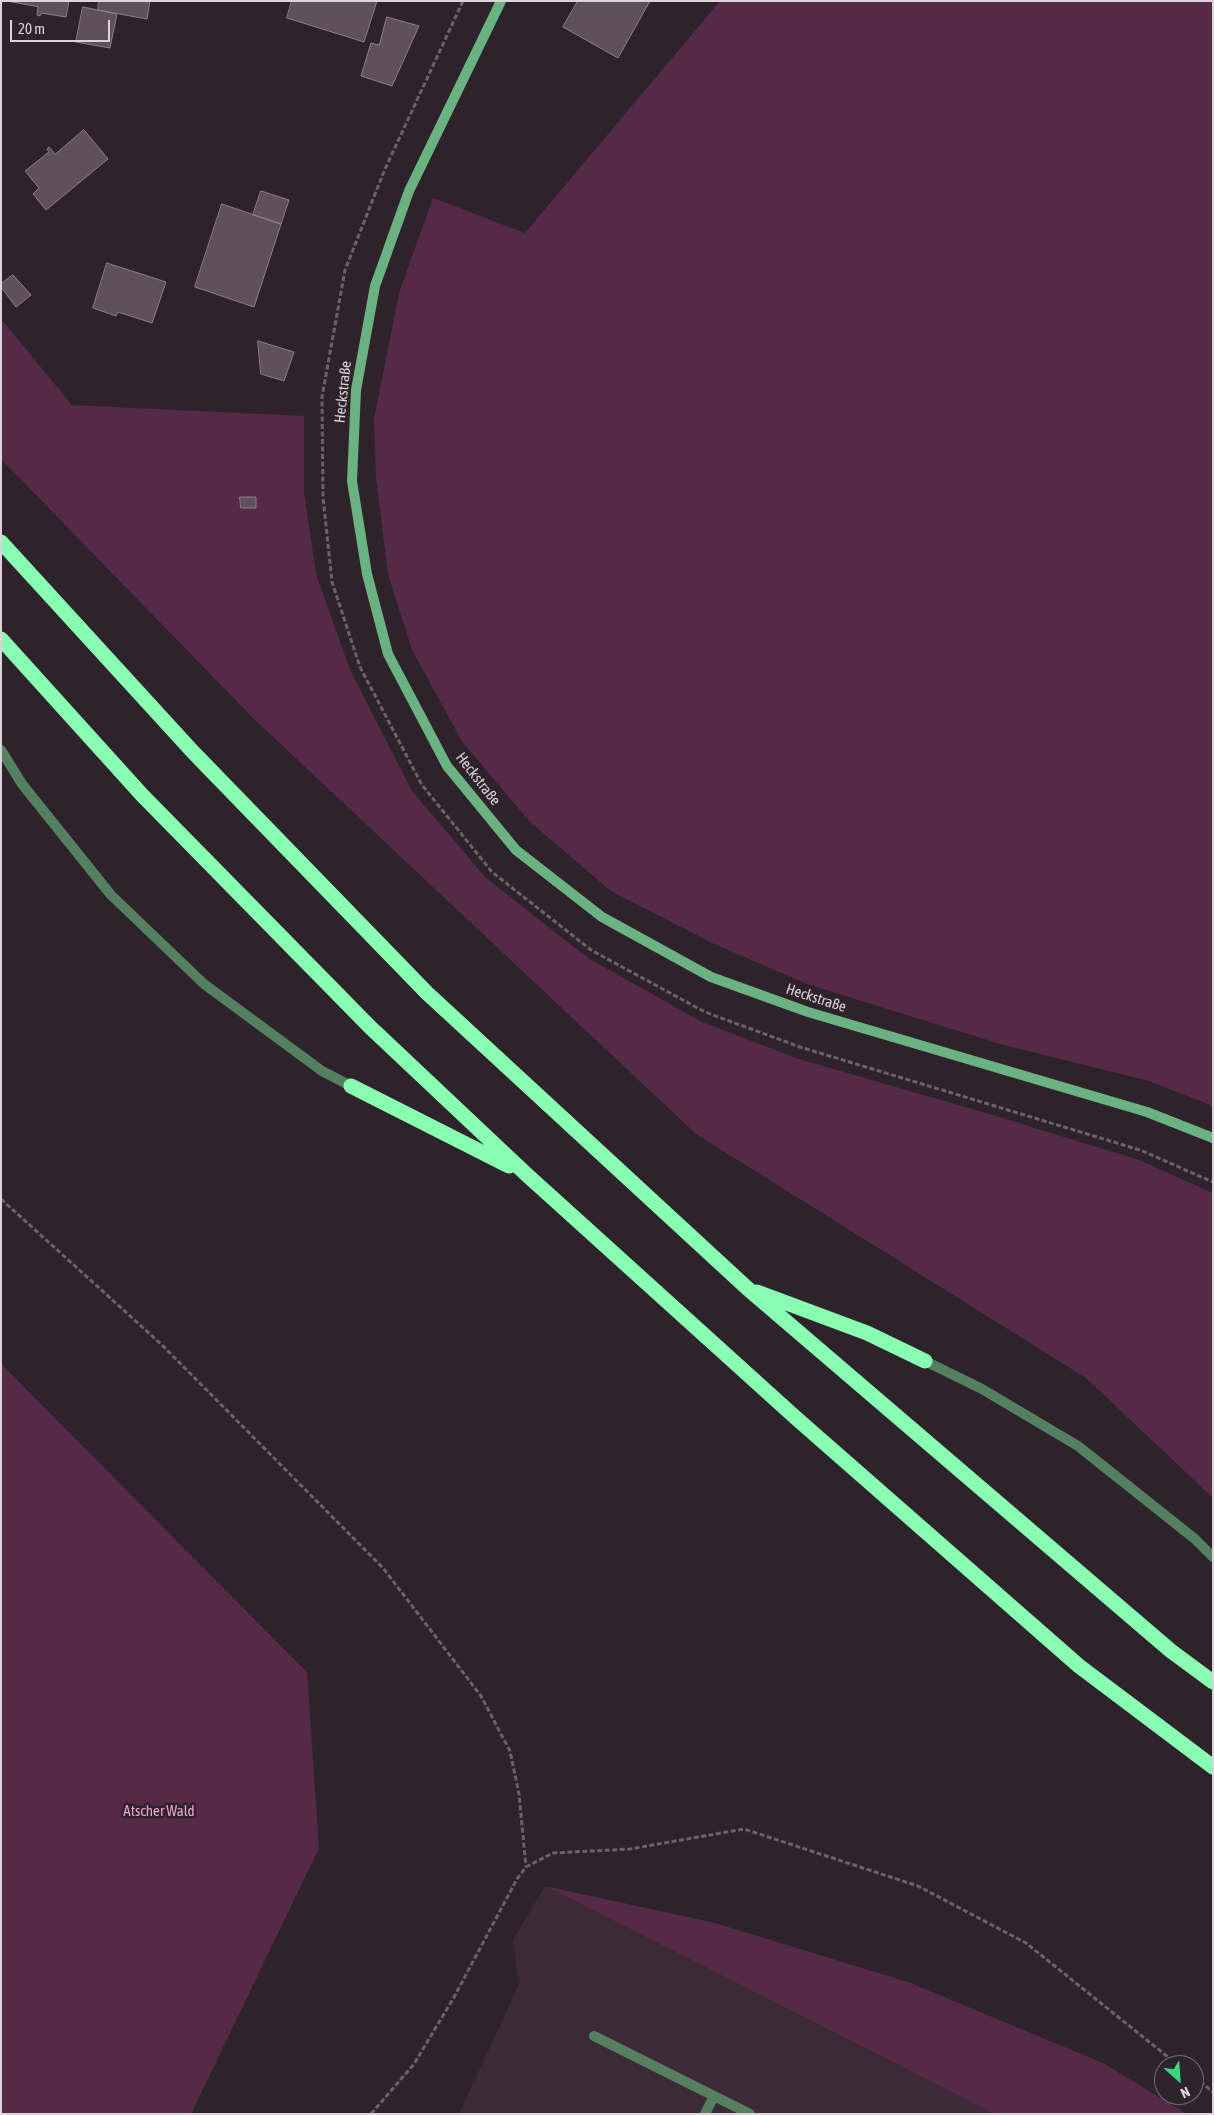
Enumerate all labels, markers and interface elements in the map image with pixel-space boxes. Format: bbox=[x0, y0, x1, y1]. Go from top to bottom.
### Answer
scale bar bbox=[12, 10, 112, 42]
text: 20 m bbox=[18, 20, 45, 37]
street label: Heckstraße bbox=[331, 360, 355, 424]
street label: Heckstraße bbox=[452, 749, 504, 809]
street label: Heckstraße bbox=[784, 980, 848, 1016]
park label: Atscher Wald bbox=[123, 1802, 195, 1820]
north arrow bbox=[1154, 2055, 1204, 2105]
text: N bbox=[1178, 2084, 1192, 2102]

